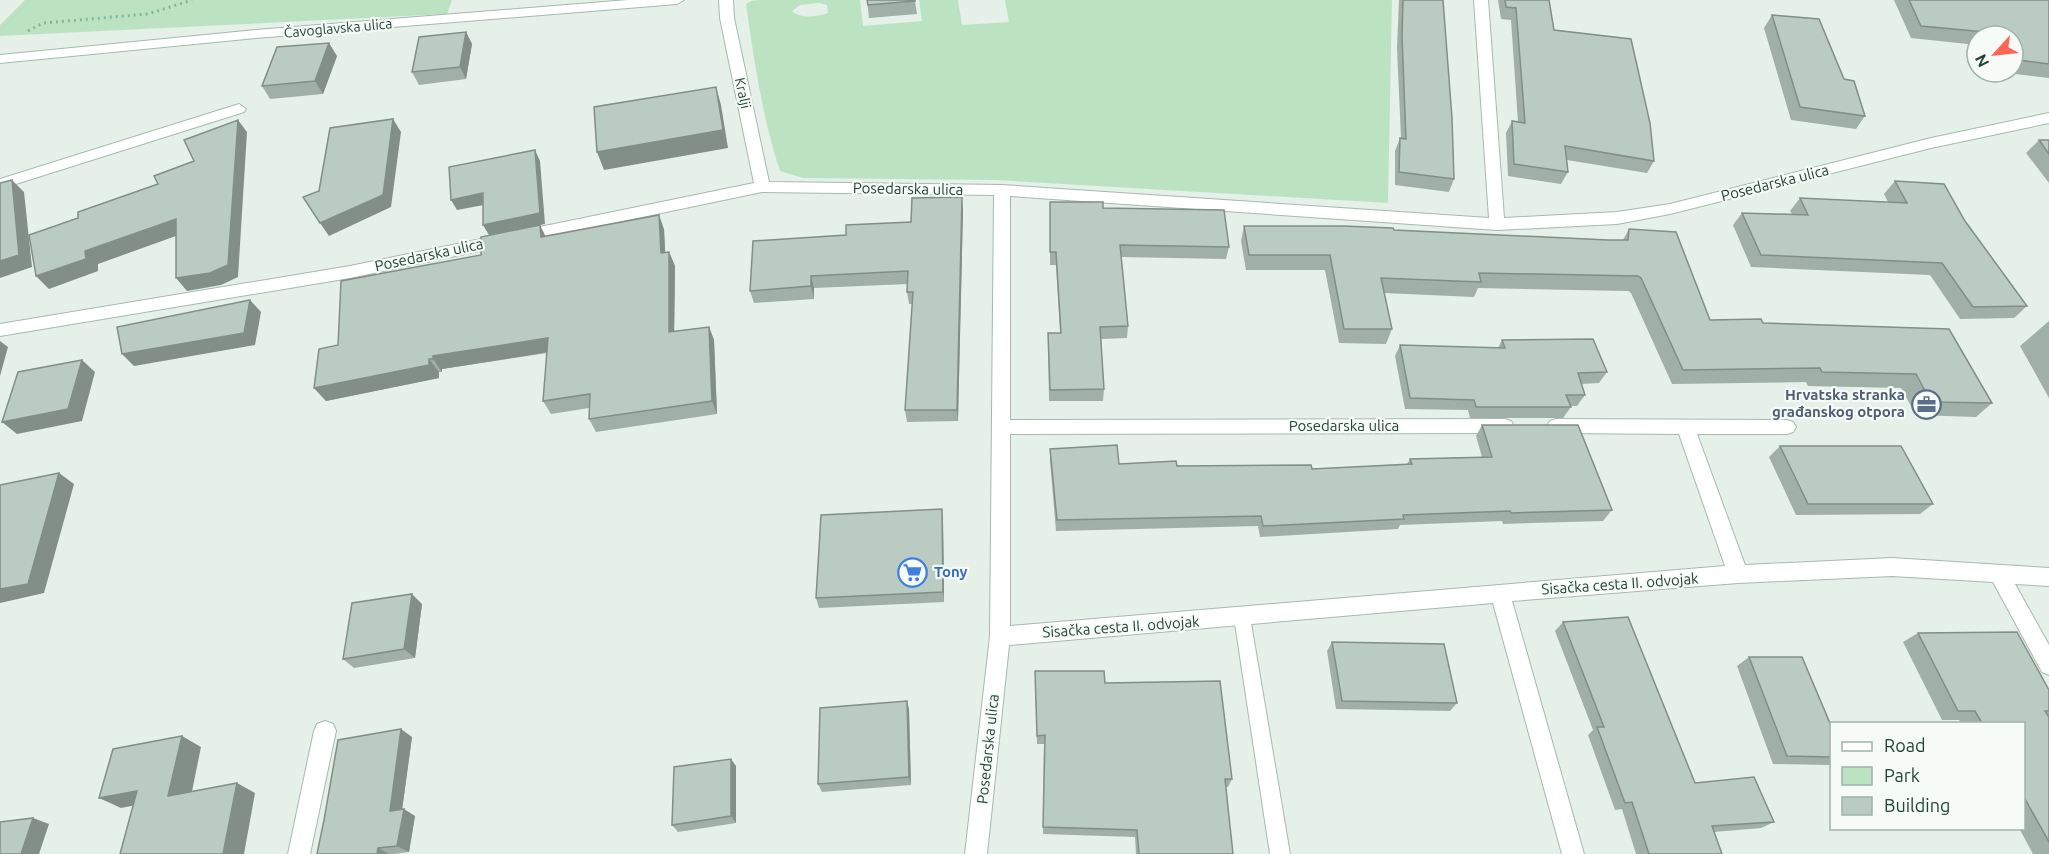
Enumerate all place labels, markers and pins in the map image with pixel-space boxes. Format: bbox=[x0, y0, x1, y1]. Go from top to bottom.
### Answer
place label: Hrvatska stranka građanskog otpora bbox=[1772, 386, 1905, 420]
office icon: Hrvatska stranka građanskog otpora bbox=[1910, 388, 1942, 420]
supermarket icon: Tony bbox=[897, 556, 929, 588]
place label: Tony bbox=[934, 563, 968, 580]

